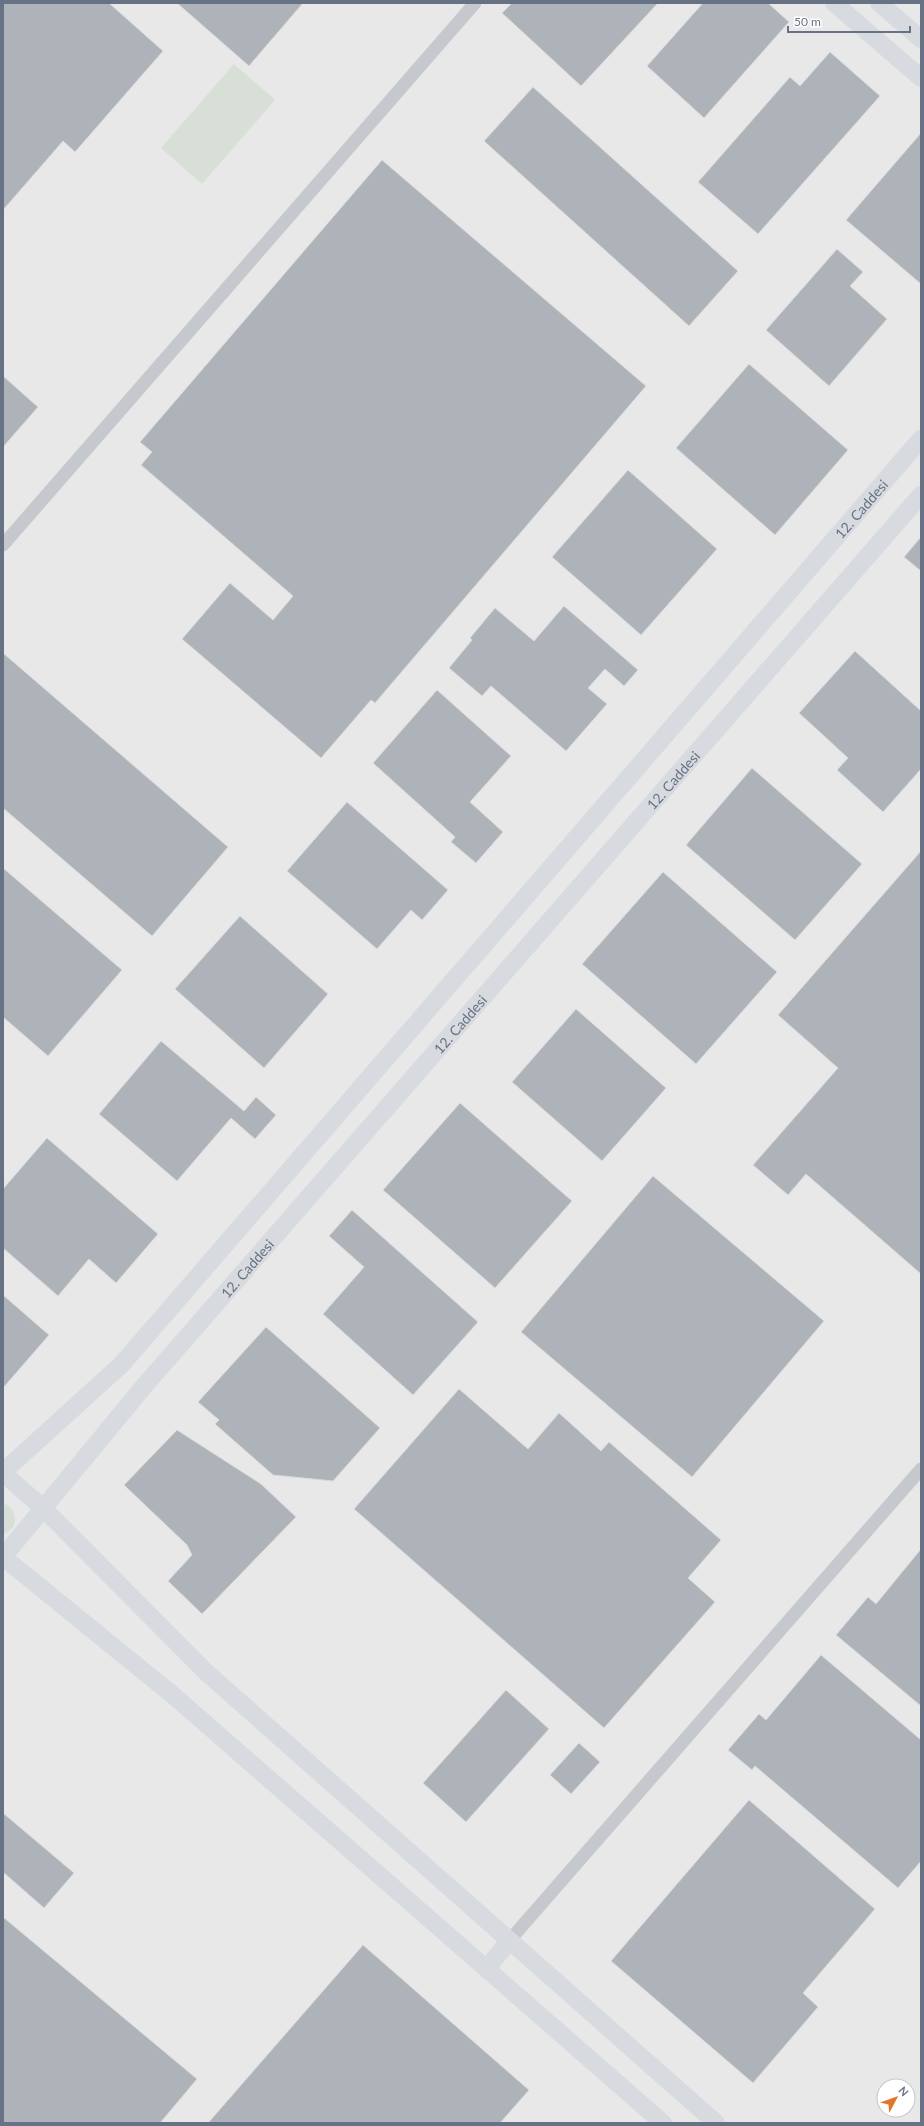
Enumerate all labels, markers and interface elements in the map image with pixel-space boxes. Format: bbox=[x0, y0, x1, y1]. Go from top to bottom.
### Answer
scale bar bbox=[788, 8, 910, 34]
text: 50 m bbox=[794, 14, 821, 29]
street label: 12. Caddesi bbox=[831, 476, 891, 541]
street label: 12. Caddesi bbox=[643, 747, 703, 813]
street label: 12. Caddesi bbox=[430, 991, 490, 1057]
street label: 12. Caddesi bbox=[217, 1235, 277, 1301]
north arrow bbox=[876, 2078, 916, 2118]
text: N bbox=[896, 2084, 912, 2099]

